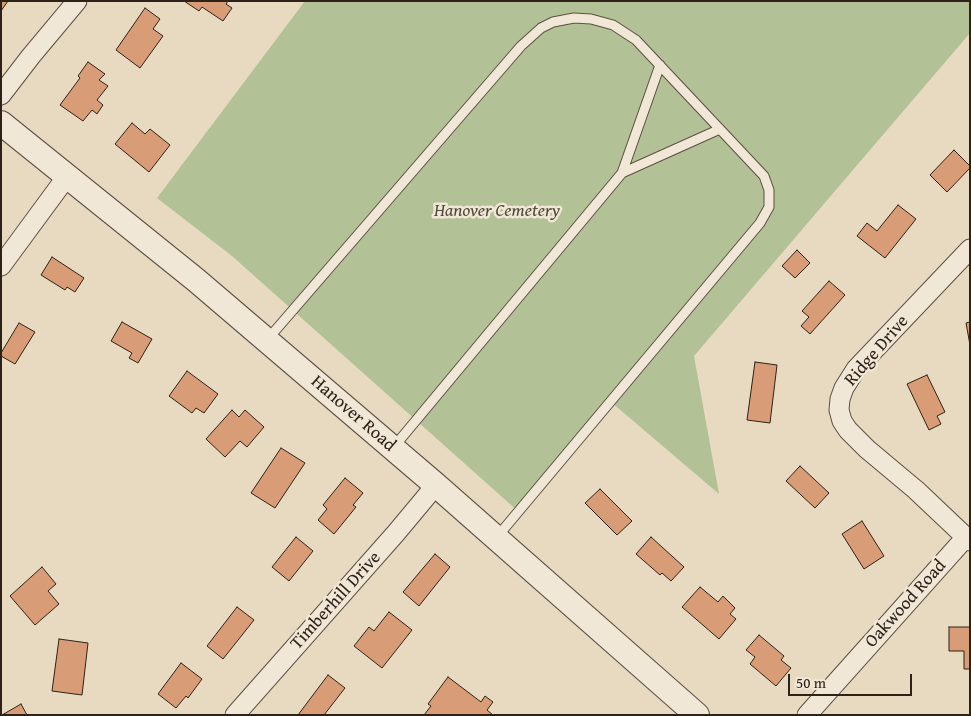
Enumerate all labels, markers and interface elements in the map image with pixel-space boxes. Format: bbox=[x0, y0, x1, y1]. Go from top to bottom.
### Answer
park label: Hanover Cemetery bbox=[434, 200, 560, 222]
street label: Ridge Drive bbox=[840, 311, 914, 391]
street label: Hanover Road bbox=[306, 371, 400, 457]
street label: Timberhill Drive bbox=[286, 547, 386, 655]
street label: Oakwood Road bbox=[861, 556, 951, 652]
scale bar bbox=[791, 664, 915, 696]
text: 50 m bbox=[796, 672, 826, 693]

